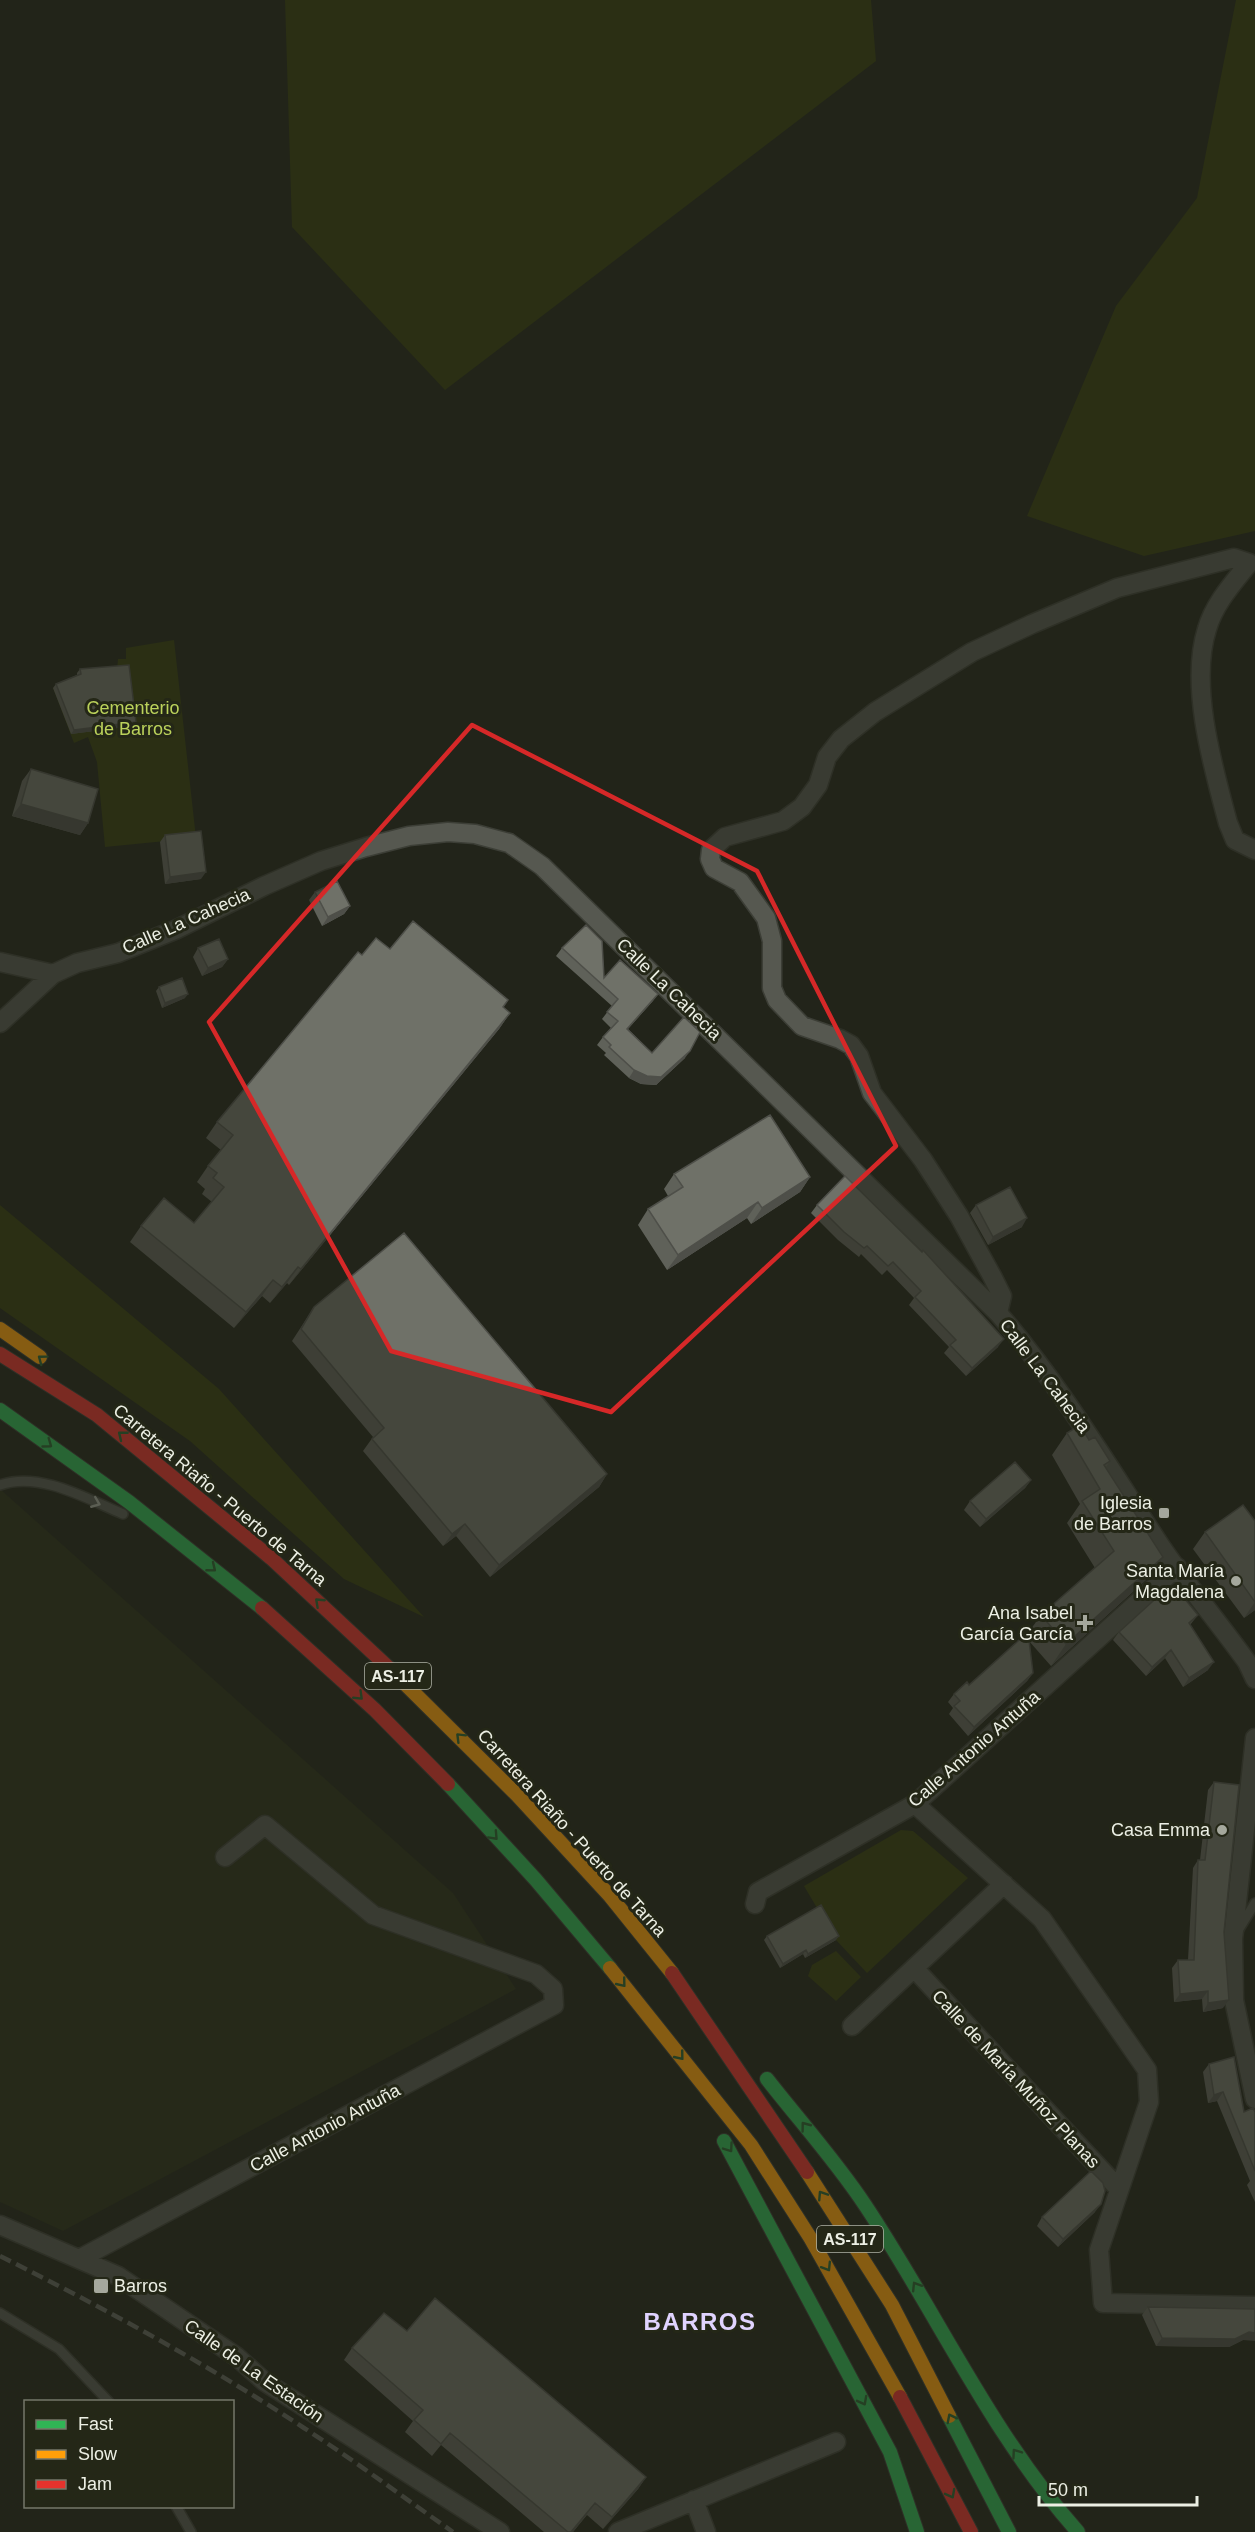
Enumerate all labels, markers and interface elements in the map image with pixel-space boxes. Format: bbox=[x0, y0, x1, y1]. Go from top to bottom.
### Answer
park label: Cementerio de Barros bbox=[86, 698, 180, 739]
street label: Calle La Cahecia bbox=[119, 884, 254, 958]
street label: Calle La Cahecia bbox=[613, 934, 726, 1044]
street label: Calle La Cahecia bbox=[996, 1315, 1095, 1438]
one-way arrow bbox=[37, 1355, 48, 1366]
street label: Carretera Riaño - Puerto de Tarna bbox=[109, 1400, 331, 1591]
one-way arrow bbox=[118, 1432, 129, 1443]
one-way arrow bbox=[42, 1436, 53, 1447]
place label: Iglesia de Barros bbox=[1074, 1493, 1153, 1534]
one-way arrow bbox=[90, 1496, 101, 1508]
marker: Iglesia de Barros bbox=[1157, 1506, 1171, 1520]
one-way arrow bbox=[205, 1561, 216, 1572]
place label: Santa María Magdalena bbox=[1126, 1561, 1225, 1602]
marker: Santa María Magdalena bbox=[1229, 1574, 1243, 1588]
one-way arrow bbox=[315, 1598, 325, 1609]
place label: Ana Isabel García García bbox=[960, 1603, 1074, 1644]
marker: Ana Isabel García García bbox=[1078, 1616, 1092, 1630]
road number: AS-117 bbox=[365, 1663, 431, 1689]
street label: Calle Antonio Antuña bbox=[904, 1686, 1044, 1811]
one-way arrow bbox=[351, 1689, 362, 1700]
street label: Carretera Riaño - Puerto de Tarna bbox=[474, 1725, 671, 1941]
one-way arrow bbox=[456, 1733, 467, 1744]
place label: Casa Emma bbox=[1111, 1820, 1211, 1840]
marker: Casa Emma bbox=[1215, 1823, 1229, 1837]
one-way arrow bbox=[487, 1829, 498, 1840]
one-way arrow bbox=[615, 1977, 626, 1988]
street label: Calle de María Muñoz Planas bbox=[928, 1986, 1104, 2172]
one-way arrow bbox=[673, 2049, 684, 2060]
street label: Calle Antonio Antuña bbox=[247, 2079, 404, 2176]
one-way arrow bbox=[802, 2122, 813, 2133]
one-way arrow bbox=[722, 2142, 733, 2153]
one-way arrow bbox=[817, 2191, 829, 2201]
road number: AS-117 bbox=[817, 2226, 883, 2252]
one-way arrow bbox=[819, 2261, 831, 2271]
place label: Barros bbox=[114, 2276, 167, 2296]
marker: Barros bbox=[92, 2277, 110, 2295]
one-way arrow bbox=[911, 2282, 923, 2292]
district label: BARROS bbox=[643, 2308, 757, 2335]
street label: Calle de La Estación bbox=[181, 2315, 327, 2427]
one-way arrow bbox=[856, 2395, 867, 2405]
legend bbox=[24, 2400, 234, 2508]
text: Fast bbox=[78, 2414, 113, 2434]
one-way arrow bbox=[947, 2414, 958, 2425]
text: Slow bbox=[78, 2444, 118, 2464]
one-way arrow bbox=[1012, 2449, 1023, 2460]
scale bar bbox=[1039, 2469, 1196, 2507]
text: Jam bbox=[78, 2474, 112, 2494]
text: 50 m bbox=[1048, 2480, 1088, 2500]
one-way arrow bbox=[943, 2487, 955, 2498]

